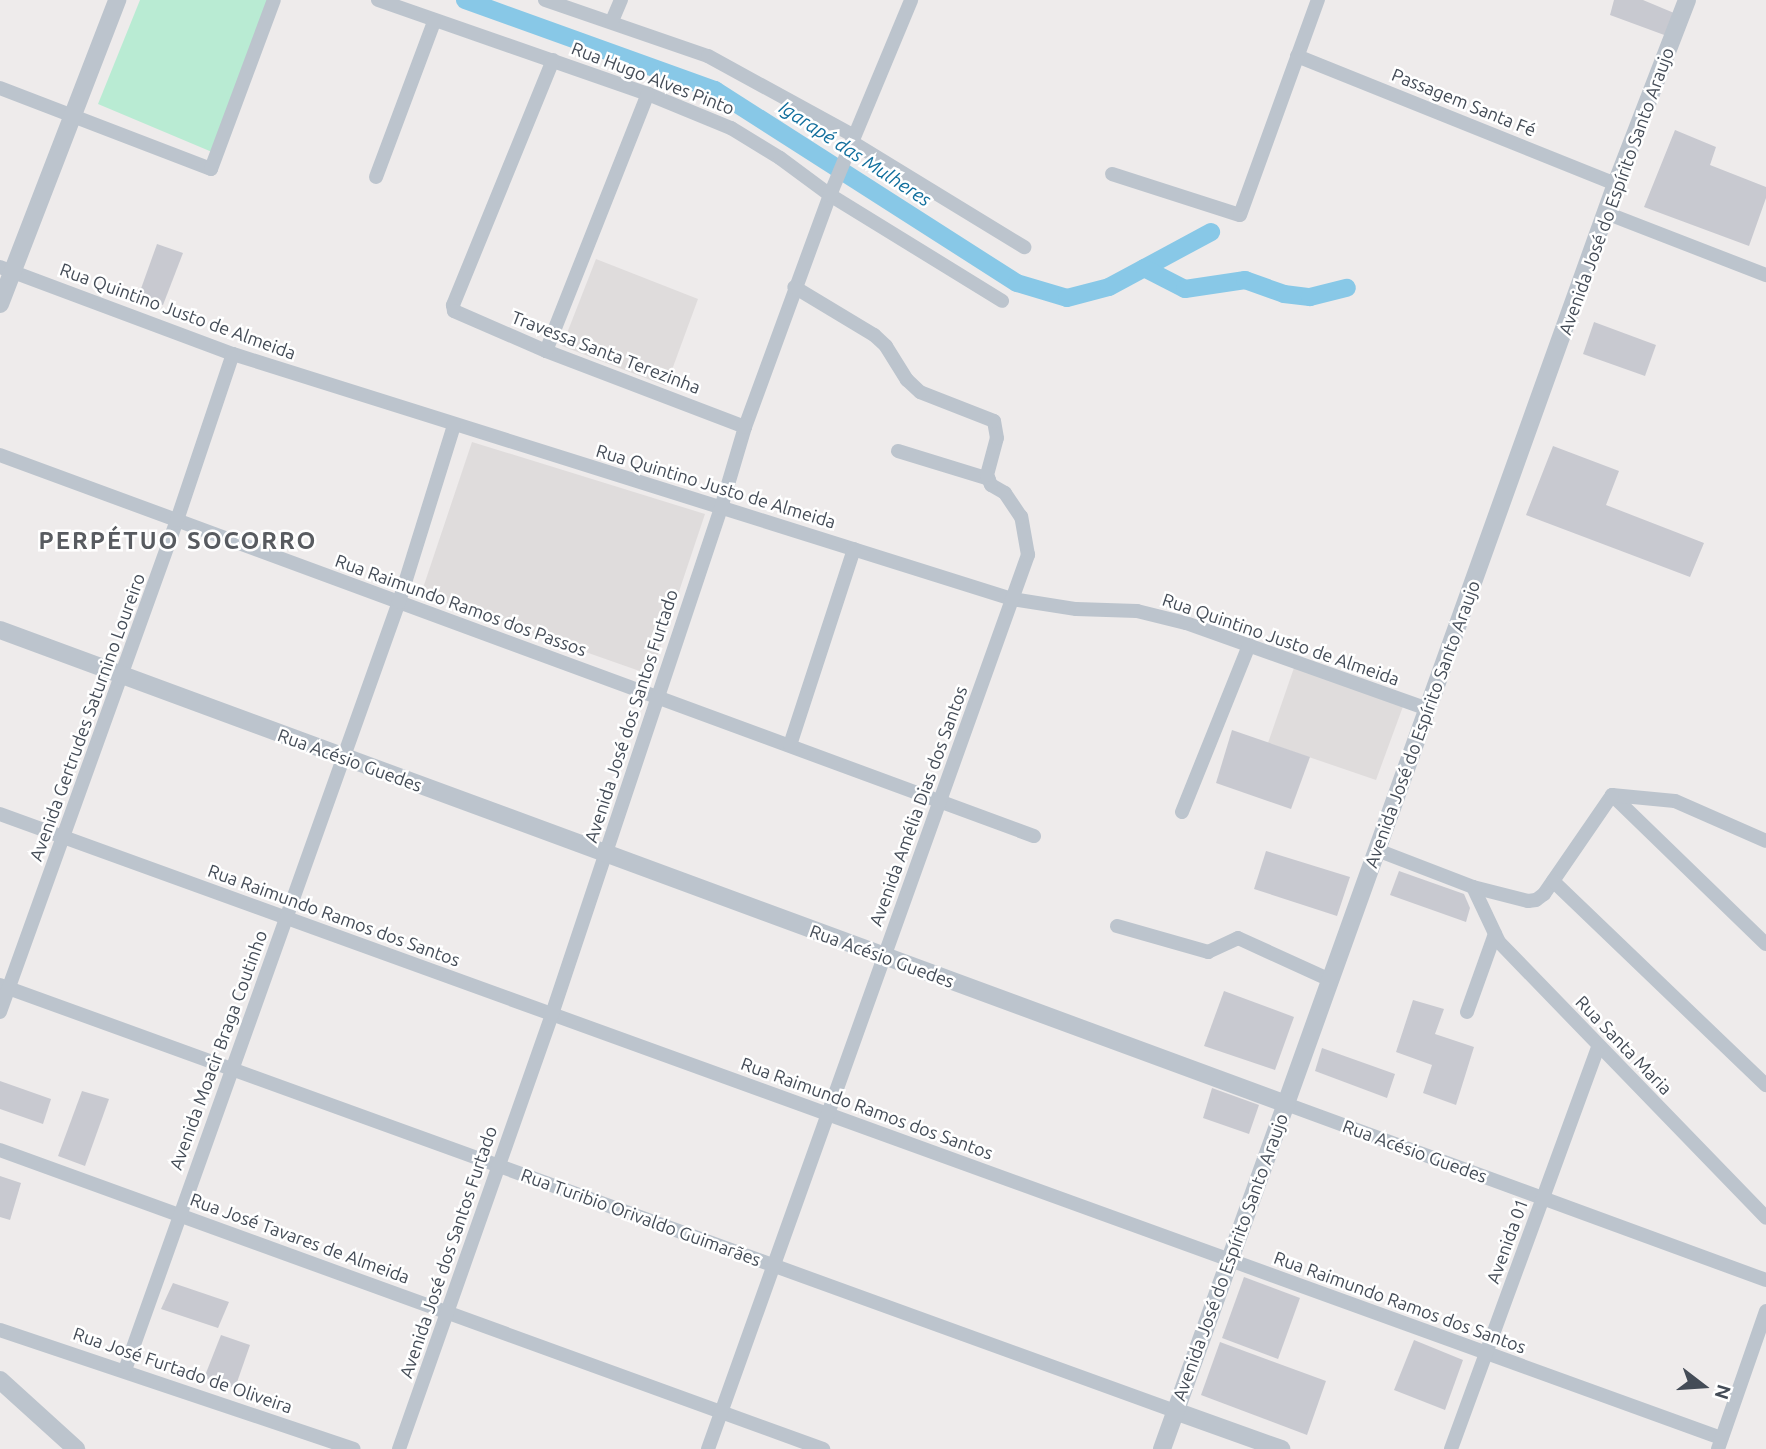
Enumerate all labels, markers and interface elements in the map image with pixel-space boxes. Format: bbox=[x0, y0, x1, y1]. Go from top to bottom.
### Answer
street label: Rua Hugo Alves Pinto bbox=[569, 37, 737, 119]
street label: Avenida José do Espírito Santo Araujo bbox=[1554, 44, 1678, 338]
street label: Passagem Santa Fé bbox=[1389, 63, 1539, 141]
water label: Igarapé das Mulheres bbox=[775, 96, 935, 212]
street label: Rua Quintino Justo de Almeida bbox=[57, 258, 299, 364]
street label: Travessa Santa Terezinha bbox=[508, 306, 704, 398]
street label: Rua Quintino Justo de Almeida bbox=[594, 439, 838, 533]
district label: PERPÉTUO SOCORRO bbox=[41, 527, 315, 555]
street label: Rua Raimundo Ramos dos Passos bbox=[332, 549, 590, 661]
street label: Avenida Gertrudes Saturnino Loureiro bbox=[25, 570, 149, 864]
street label: Avenida José do Espírito Santo Araujo bbox=[1360, 577, 1484, 871]
street label: Avenida José dos Santos Furtado bbox=[580, 587, 682, 845]
street label: Rua Quintino Justo de Almeida bbox=[1160, 588, 1402, 690]
street label: Avenida Amélia Dias dos Santos bbox=[864, 683, 972, 929]
street label: Rua Acésio Guedes bbox=[275, 724, 425, 796]
street label: Rua Raimundo Ramos dos Santos bbox=[205, 859, 463, 971]
street label: Rua Acésio Guedes bbox=[807, 920, 957, 992]
street label: Avenida Moacir Braga Coutinho bbox=[165, 927, 271, 1173]
street label: Rua Santa Maria bbox=[1571, 991, 1677, 1099]
street label: Rua Raimundo Ramos dos Santos bbox=[738, 1052, 996, 1164]
street label: Avenida José do Espírito Santo Araujo bbox=[1168, 1110, 1292, 1404]
street label: Rua Acésio Guedes bbox=[1340, 1115, 1490, 1187]
street label: Avenida José dos Santos Furtado bbox=[395, 1123, 501, 1381]
street label: Rua Turibio Orivaldo Guimarães bbox=[518, 1163, 764, 1271]
street label: Rua José Tavares de Almeida bbox=[187, 1188, 413, 1288]
street label: Avenida 01 bbox=[1482, 1195, 1532, 1287]
street label: Rua Raimundo Ramos dos Santos bbox=[1271, 1246, 1529, 1358]
street label: Rua José Furtado de Oliveira bbox=[70, 1322, 296, 1418]
north arrow bbox=[1668, 1351, 1738, 1421]
text: N bbox=[1710, 1382, 1736, 1402]

